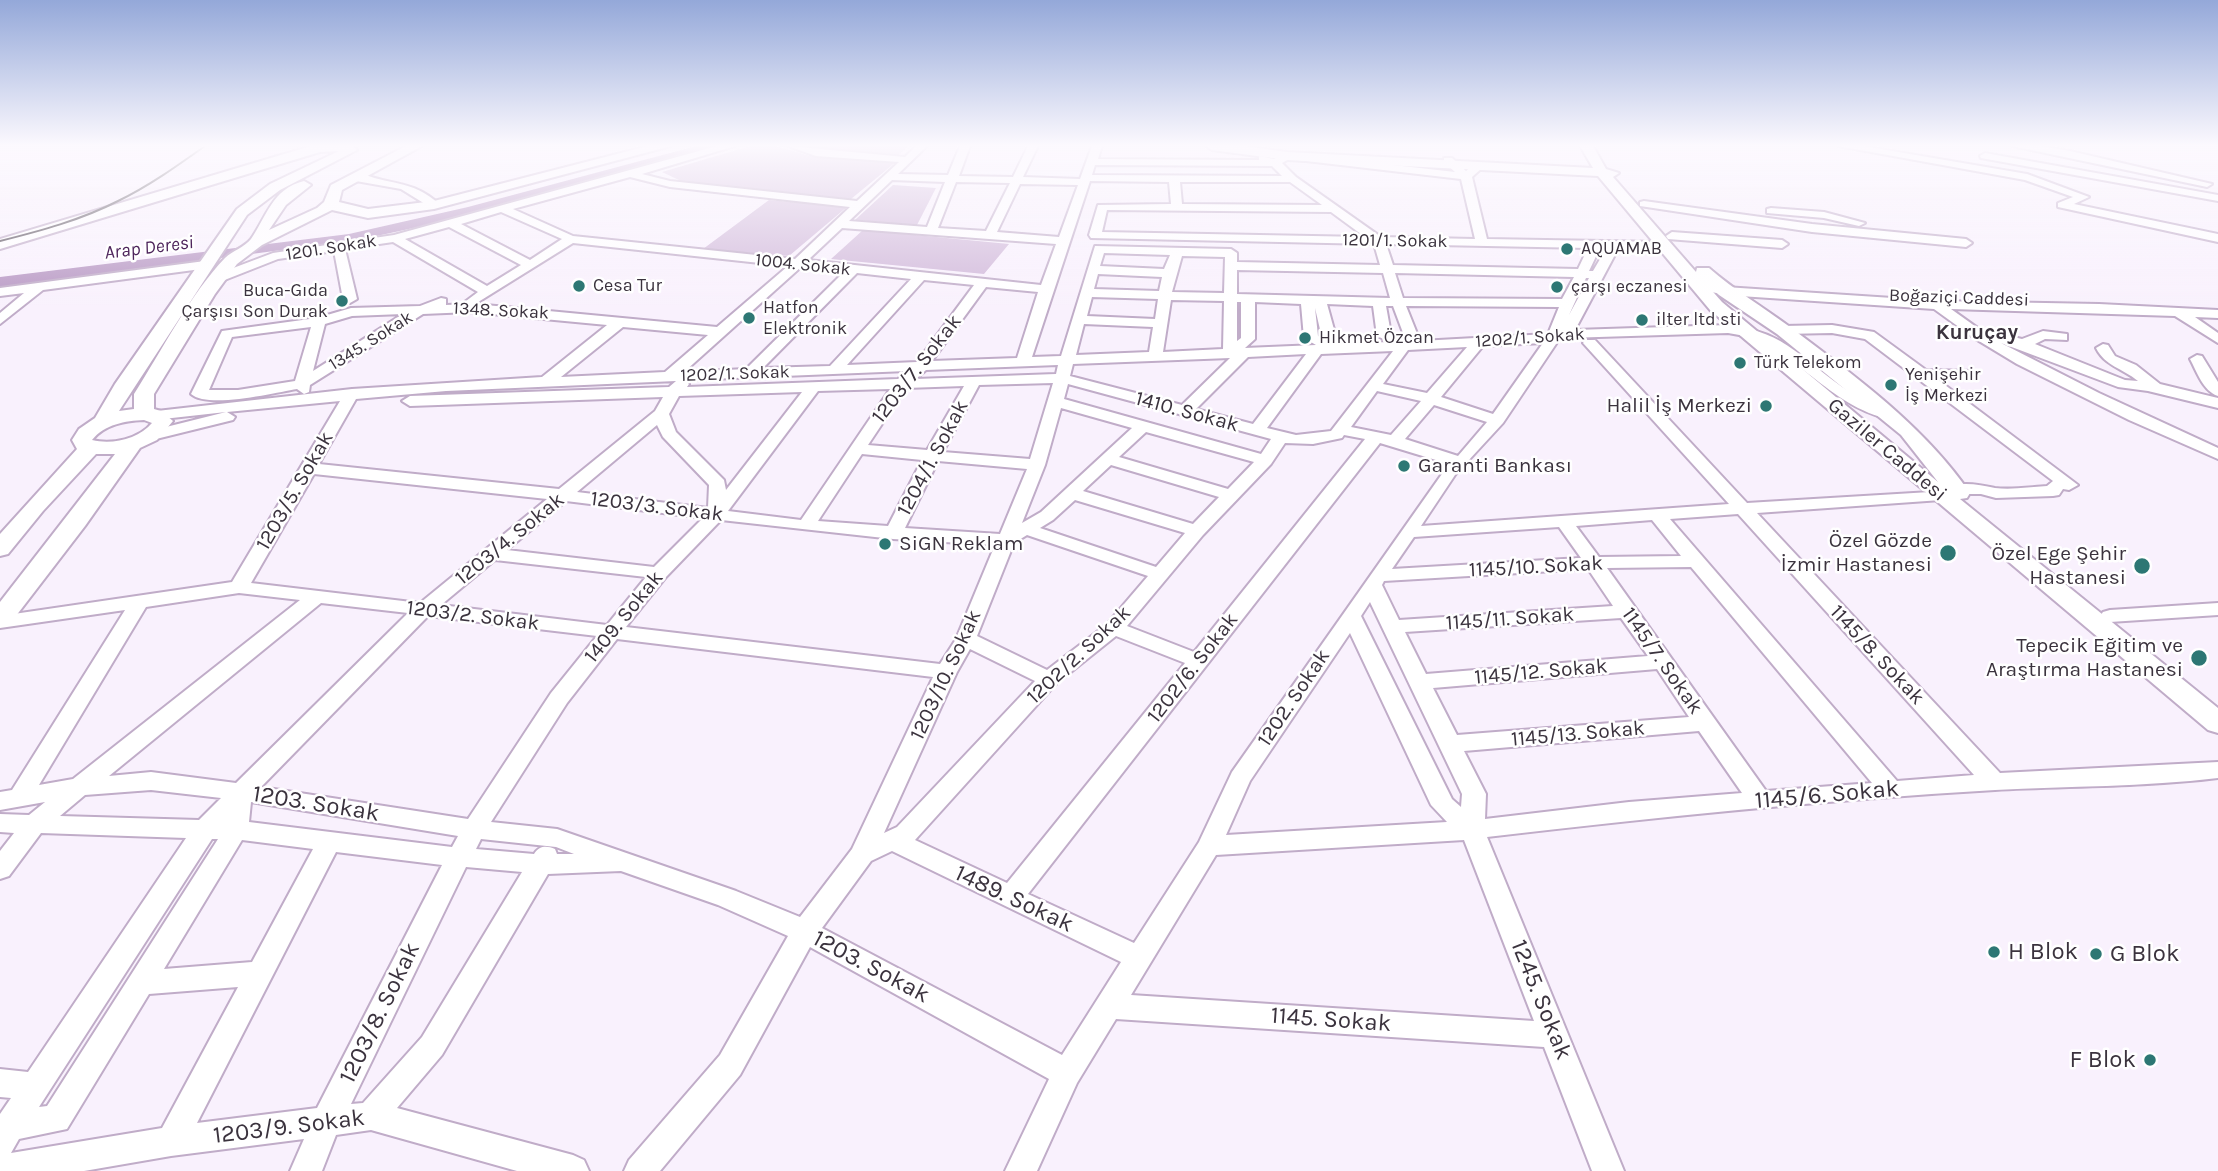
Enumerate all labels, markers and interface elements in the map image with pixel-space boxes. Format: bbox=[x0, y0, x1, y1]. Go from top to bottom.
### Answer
street label: 1201/1. Sokak bbox=[1342, 229, 1448, 253]
street label: 1201. Sokak bbox=[284, 230, 378, 266]
water label: Arap Deresi bbox=[103, 231, 195, 265]
place label: AQUAMAB bbox=[1581, 238, 1662, 260]
marker: AQUAMAB bbox=[1559, 241, 1575, 257]
street label: 1004. Sokak bbox=[754, 249, 852, 281]
place label: Cesa Tur bbox=[593, 275, 662, 297]
place label: çarşı eczanesi bbox=[1571, 276, 1688, 298]
marker: Cesa Tur bbox=[571, 278, 587, 294]
marker: çarşı eczanesi bbox=[1549, 279, 1565, 295]
place label: Buca-Gıda Çarşısı Son Durak bbox=[181, 280, 328, 322]
street label: Boğaziçi Caddesi bbox=[1889, 285, 2029, 311]
marker: Buca-Gıda Çarşısı Son Durak bbox=[334, 293, 350, 309]
place label: Hatfon Elektronik bbox=[763, 297, 847, 340]
street label: 1348. Sokak bbox=[452, 298, 550, 324]
street label: 1345. Sokak bbox=[325, 307, 417, 375]
place label: ilter ltd sti bbox=[1656, 309, 1742, 331]
marker: Hatfon Elektronik bbox=[741, 310, 757, 326]
street label: 1203/7. Sokak bbox=[867, 310, 967, 428]
marker: ilter ltd sti bbox=[1634, 312, 1650, 328]
district label: Kuruçay bbox=[1936, 320, 2018, 346]
street label: 1202/1. Sokak bbox=[1475, 323, 1585, 353]
place label: Hikmet Özcan bbox=[1319, 327, 1434, 349]
marker: Hikmet Özcan bbox=[1297, 330, 1313, 346]
place label: Türk Telekom bbox=[1754, 352, 1862, 374]
marker: Türk Telekom bbox=[1732, 355, 1748, 371]
street label: 1202/1. Sokak bbox=[680, 361, 790, 387]
place label: Yenişehir İş Merkezi bbox=[1905, 364, 1988, 406]
marker: Yenişehir İş Merkezi bbox=[1883, 377, 1899, 393]
street label: 1410. Sokak bbox=[1132, 386, 1242, 438]
place label: Halil İş Merkezi bbox=[1606, 393, 1752, 419]
street label: Gaziler Caddesi bbox=[1822, 393, 1952, 507]
street label: 1204/1. Sokak bbox=[892, 396, 974, 520]
marker: Halil İş Merkezi bbox=[1758, 398, 1774, 414]
street label: 1203/5. Sokak bbox=[251, 427, 339, 555]
place label: Garanti Bankası bbox=[1418, 453, 1572, 479]
marker: Garanti Bankası bbox=[1396, 458, 1412, 474]
street label: 1203/3. Sokak bbox=[589, 486, 725, 528]
street label: 1203/4. Sokak bbox=[450, 487, 570, 591]
place label: Özel Gözde İzmir Hastanesi bbox=[1781, 528, 1932, 578]
place label: SiGN Reklam bbox=[899, 531, 1023, 557]
marker: SiGN Reklam bbox=[877, 536, 893, 552]
place label: Özel Ege Şehir Hastanesi bbox=[1991, 541, 2126, 591]
marker: Özel Gözde İzmir Hastanesi bbox=[1938, 543, 1958, 563]
street label: 1145/10. Sokak bbox=[1468, 551, 1604, 583]
marker: Özel Ege Şehir Hastanesi bbox=[2132, 556, 2152, 576]
street label: 1409. Sokak bbox=[579, 566, 669, 668]
street label: 1203/2. Sokak bbox=[405, 595, 541, 637]
street label: 1202/2. Sokak bbox=[1022, 600, 1136, 710]
street label: 1145/8. Sokak bbox=[1824, 600, 1930, 710]
street label: 1145/11. Sokak bbox=[1445, 602, 1575, 636]
street label: 1145/7. Sokak bbox=[1616, 603, 1708, 719]
street label: 1203/10. Sokak bbox=[905, 606, 987, 744]
street label: 1202/6. Sokak bbox=[1142, 608, 1244, 728]
place label: Tepecik Eğitim ve Araştırma Hastanesi bbox=[1986, 633, 2183, 683]
street label: 1202. Sokak bbox=[1252, 645, 1336, 751]
marker: Tepecik Eğitim ve Araştırma Hastanesi bbox=[2189, 648, 2209, 668]
street label: 1145/12. Sokak bbox=[1473, 654, 1609, 690]
street label: 1145/13. Sokak bbox=[1510, 716, 1646, 752]
street label: 1145/6. Sokak bbox=[1754, 774, 1900, 816]
street label: 1203. Sokak bbox=[250, 780, 382, 828]
street label: 1489. Sokak bbox=[950, 859, 1078, 939]
street label: 1203. Sokak bbox=[808, 924, 934, 1010]
street label: 1245. Sokak bbox=[1504, 936, 1578, 1064]
street label: 1203/8. Sokak bbox=[333, 938, 427, 1088]
place label: H Blok bbox=[2008, 938, 2078, 966]
place label: G Blok bbox=[2110, 940, 2179, 968]
marker: H Blok bbox=[1986, 944, 2002, 960]
marker: G Blok bbox=[2088, 946, 2104, 962]
street label: 1145. Sokak bbox=[1270, 1001, 1392, 1039]
place label: F Blok bbox=[2069, 1046, 2136, 1074]
marker: F Blok bbox=[2142, 1052, 2158, 1068]
street label: 1203/9. Sokak bbox=[212, 1103, 366, 1151]

